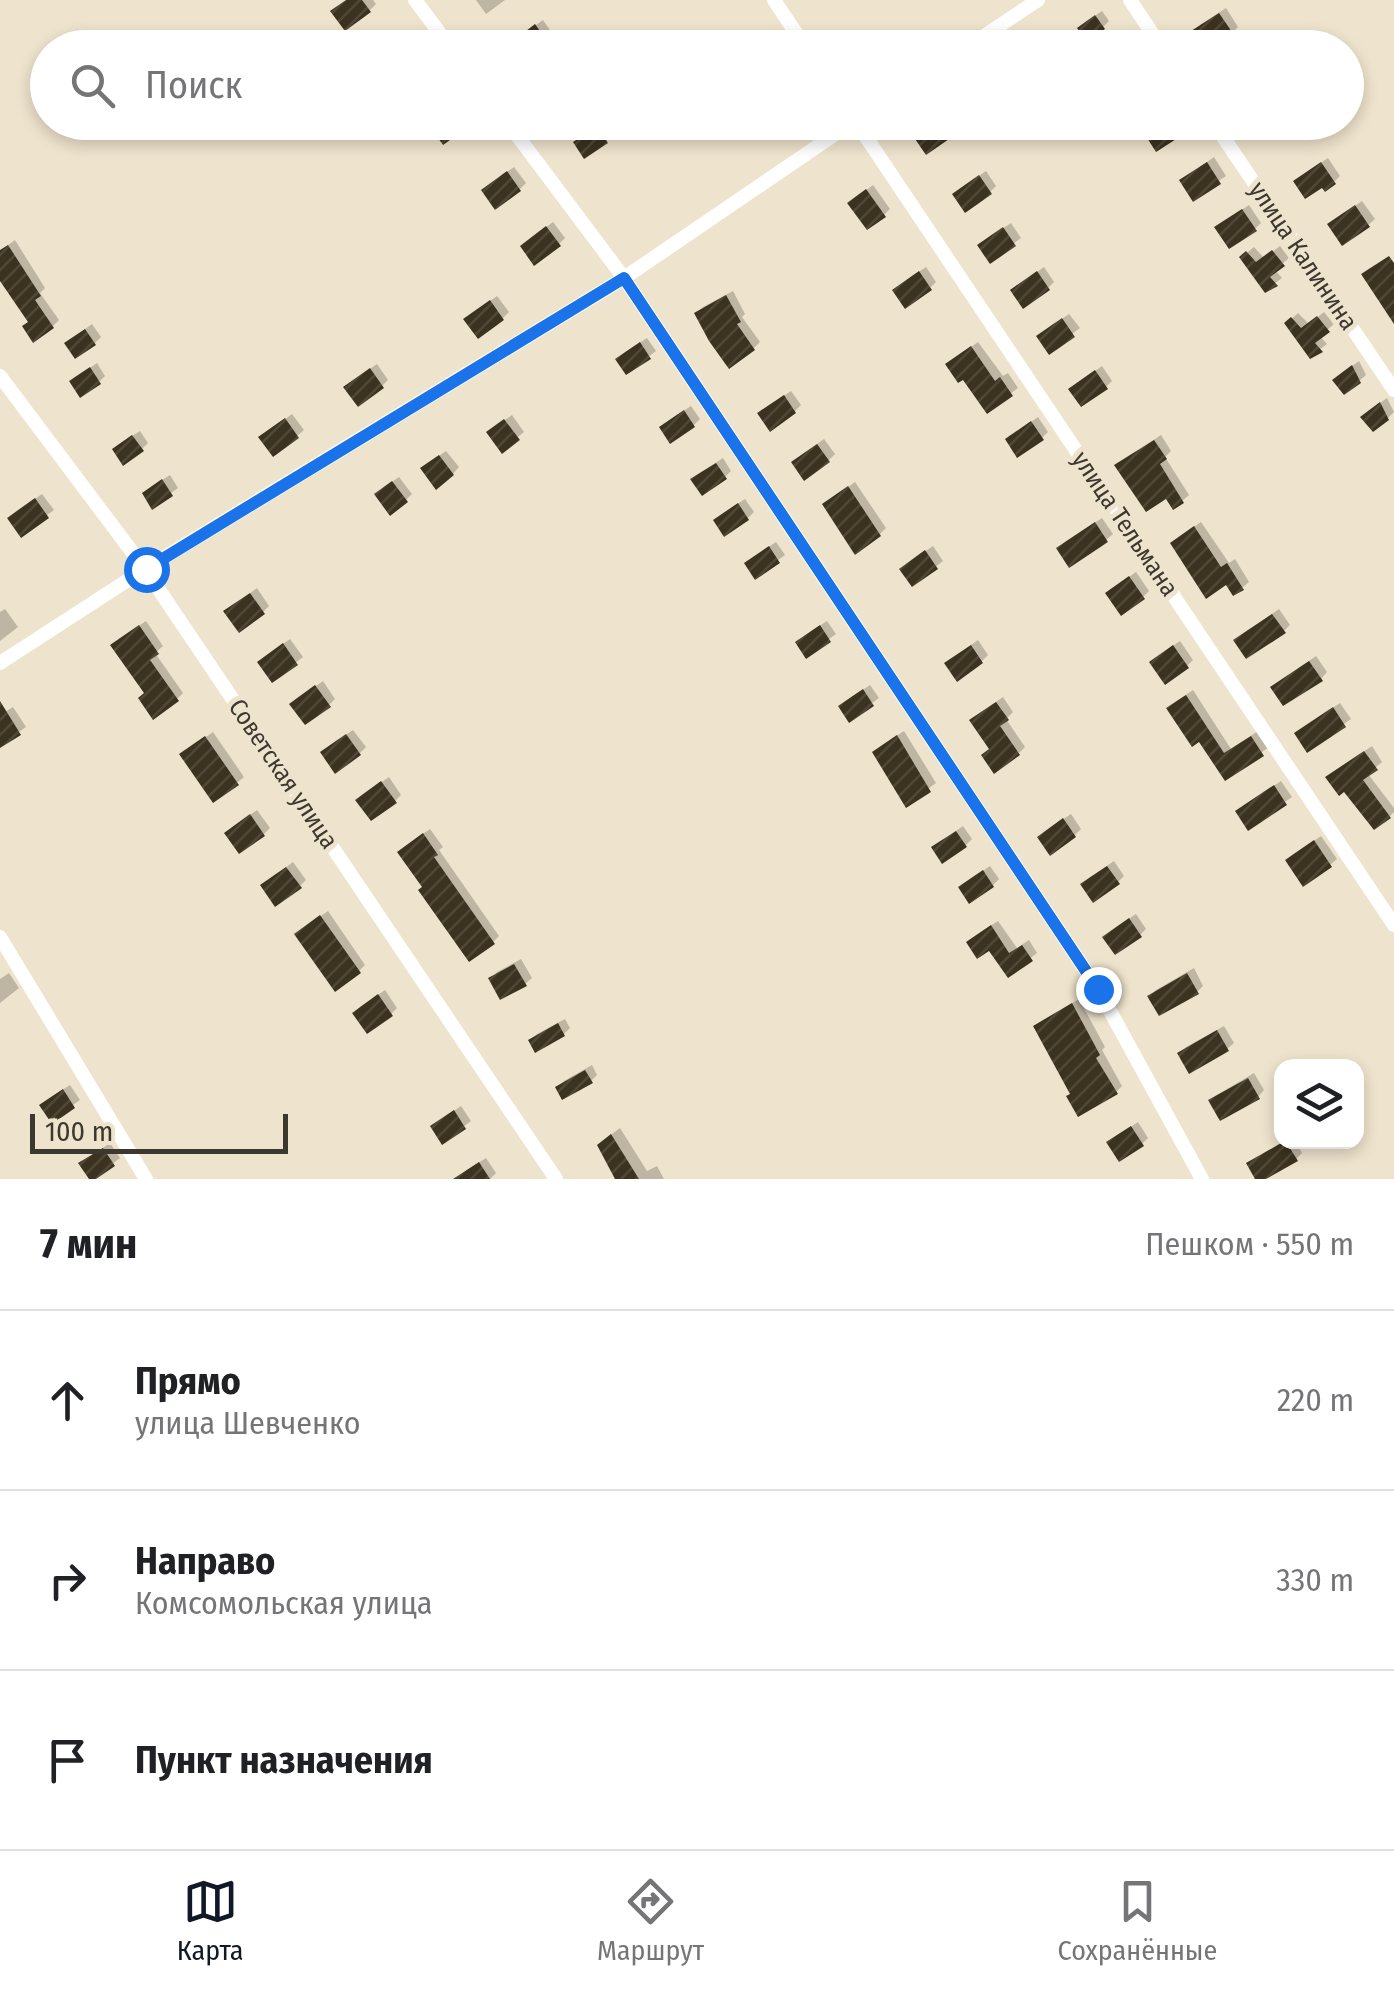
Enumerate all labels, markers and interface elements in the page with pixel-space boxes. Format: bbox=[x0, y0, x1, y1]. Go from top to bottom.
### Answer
search box bbox=[30, 30, 1364, 140]
icon: search bbox=[65, 58, 120, 113]
text: Поиск bbox=[145, 62, 242, 108]
street label: улица Калинина bbox=[1242, 176, 1364, 336]
street label: улица Тельмана bbox=[1066, 446, 1184, 602]
route start bbox=[124, 547, 170, 593]
street label: Советская улица bbox=[222, 693, 344, 855]
route end bbox=[1076, 967, 1122, 1013]
map controls bbox=[1274, 1059, 1364, 1149]
button: layers bbox=[1274, 1059, 1364, 1149]
scale bar bbox=[30, 1109, 288, 1154]
text: 100 m bbox=[45, 1115, 113, 1148]
text: 7 мин bbox=[40, 1219, 137, 1269]
text: Пешком · 550 m bbox=[1145, 1225, 1354, 1263]
text: Прямо bbox=[135, 1358, 241, 1404]
icon: ahead bbox=[40, 1373, 95, 1428]
text: 220 m bbox=[1277, 1381, 1354, 1419]
text: улица Шевченко bbox=[135, 1404, 361, 1442]
text: Направо bbox=[135, 1538, 275, 1584]
icon: right bbox=[40, 1553, 95, 1608]
text: 330 m bbox=[1276, 1561, 1354, 1599]
text: Комсомольская улица bbox=[135, 1584, 433, 1622]
icon: arrive bbox=[40, 1733, 95, 1788]
text: Пункт назначения bbox=[135, 1737, 433, 1783]
tab: Карта bbox=[177, 1874, 244, 1967]
tab: Маршрут bbox=[597, 1874, 704, 1967]
tab: Сохранённые bbox=[1057, 1874, 1217, 1967]

